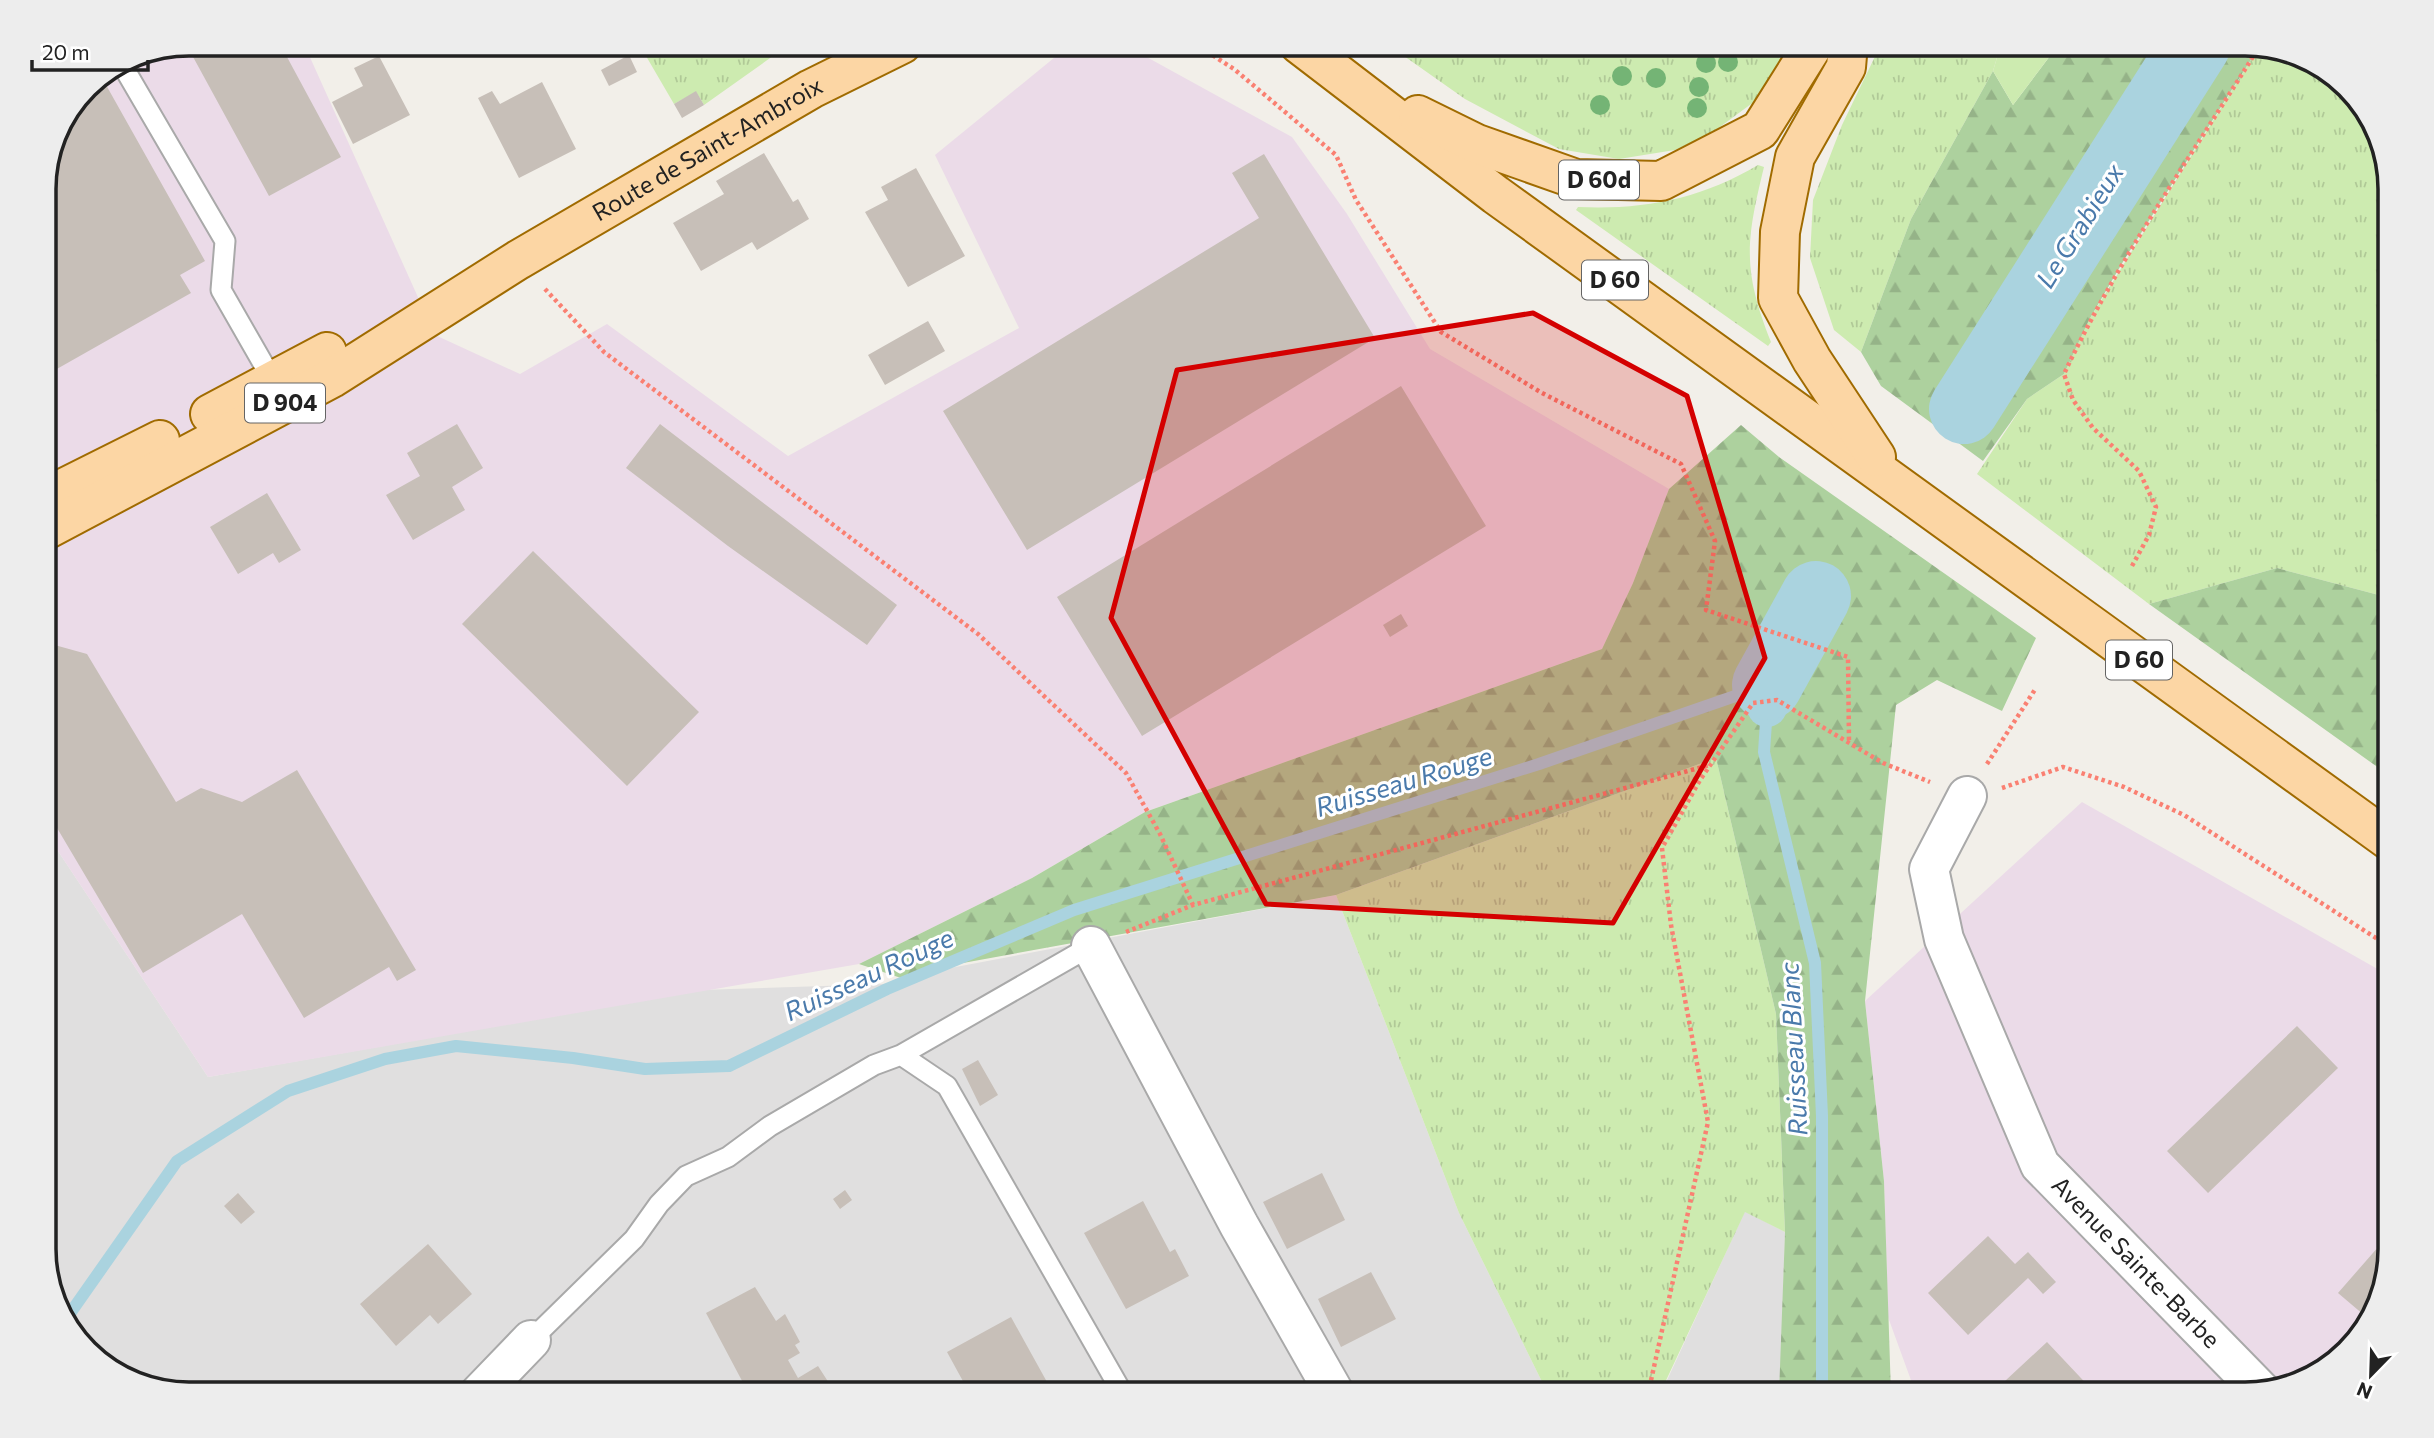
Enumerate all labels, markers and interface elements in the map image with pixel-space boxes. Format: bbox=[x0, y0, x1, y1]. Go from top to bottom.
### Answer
scale bar bbox=[32, 28, 147, 72]
text: 20 m bbox=[42, 39, 90, 64]
street label: Route de Saint-Ambroix bbox=[587, 70, 827, 226]
water label: Le Grabieux bbox=[2028, 156, 2130, 293]
road number: D 60d bbox=[1559, 160, 1639, 200]
road number: D 60 bbox=[1582, 260, 1648, 300]
road number: D 904 bbox=[245, 384, 325, 422]
road number: D 60 bbox=[2106, 640, 2172, 680]
water label: Ruisseau Rouge bbox=[1311, 739, 1496, 822]
water label: Ruisseau Rouge bbox=[779, 921, 958, 1026]
water label: Ruisseau Blanc bbox=[1772, 961, 1813, 1137]
street label: Avenue Sainte-Barbe bbox=[2046, 1170, 2227, 1353]
north arrow bbox=[2336, 1340, 2406, 1410]
text: N bbox=[2353, 1378, 2375, 1404]

